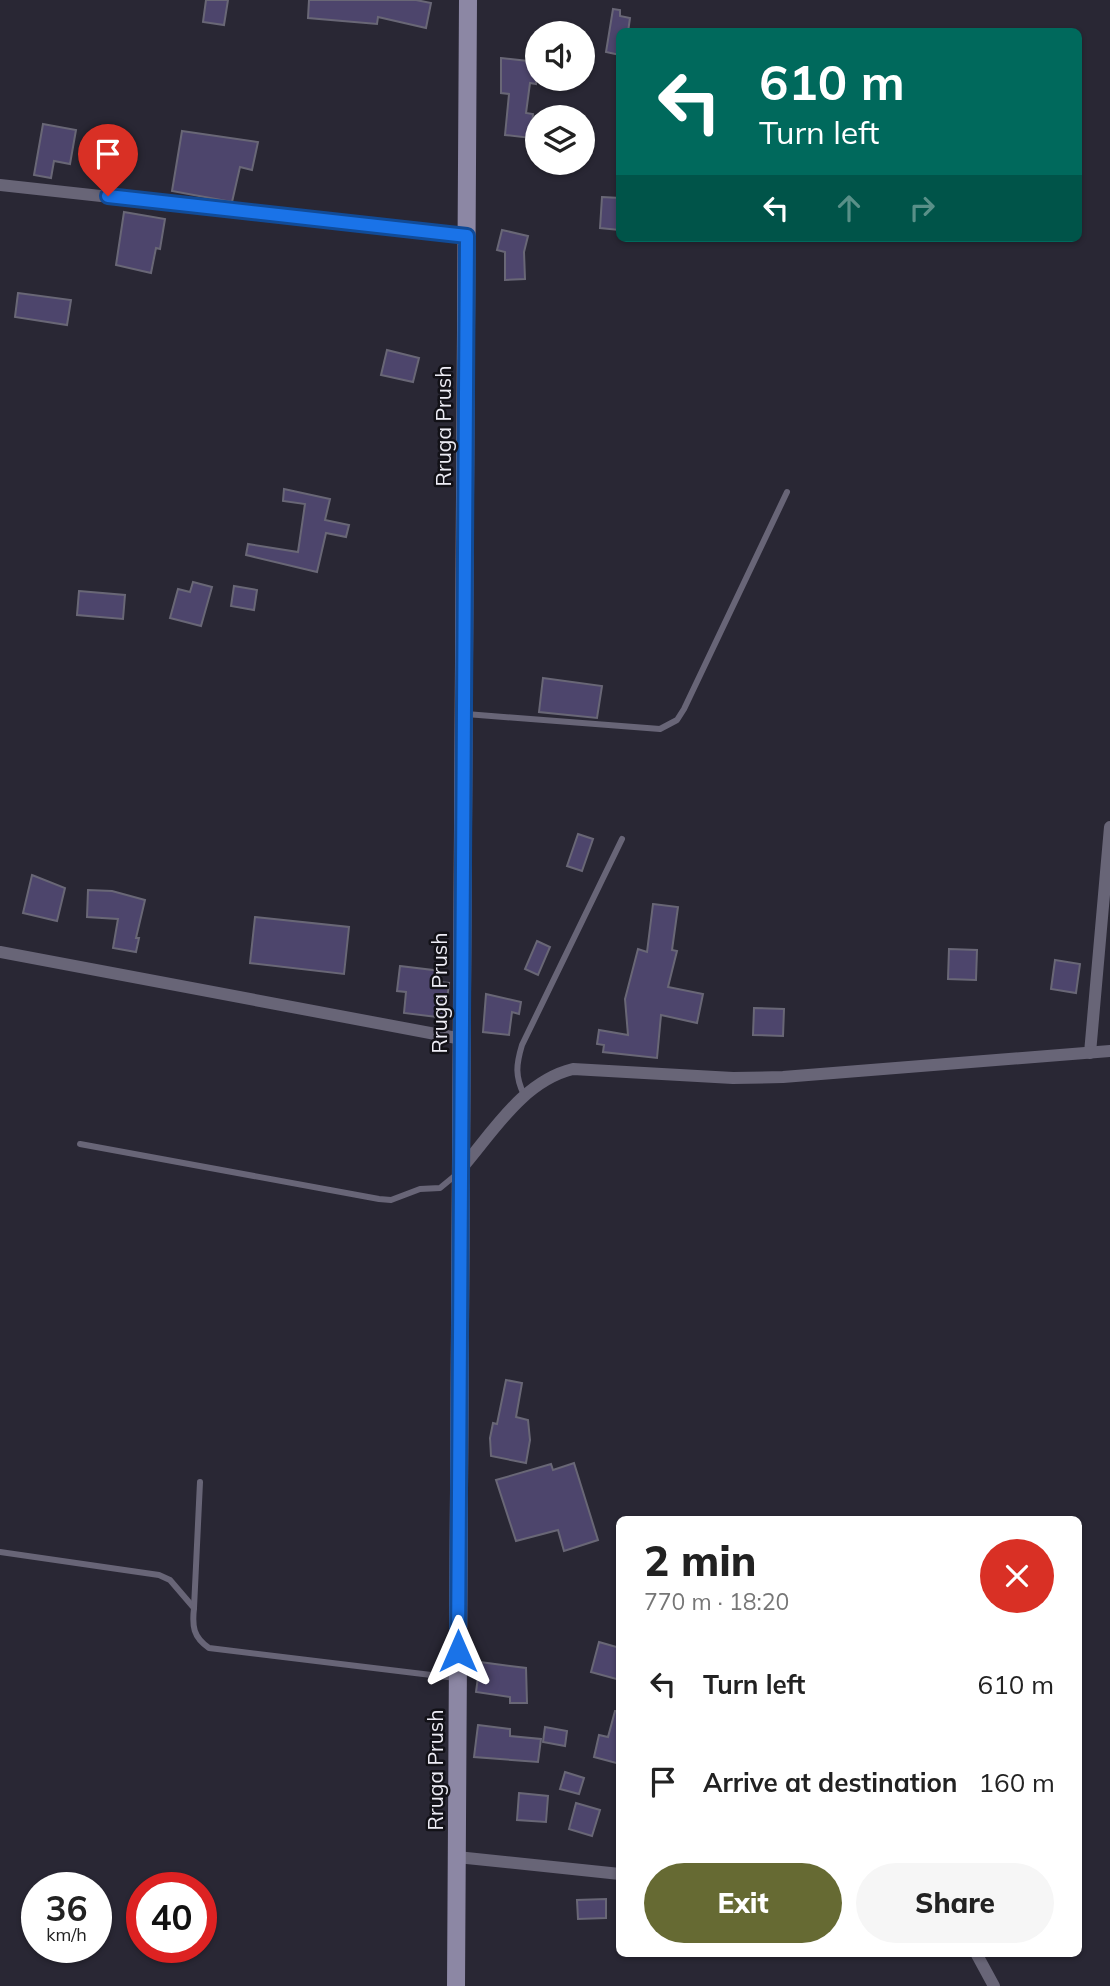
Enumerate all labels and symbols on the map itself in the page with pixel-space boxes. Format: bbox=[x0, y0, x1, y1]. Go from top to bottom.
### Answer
pin bbox=[78, 124, 138, 196]
street label: Rruga Prush bbox=[430, 366, 456, 486]
street label: Rruga Prush bbox=[426, 933, 452, 1053]
position arrow bbox=[421, 1614, 495, 1688]
street label: Rruga Prush bbox=[422, 1710, 448, 1830]
speed limit sign: 40 bbox=[126, 1872, 217, 1963]

